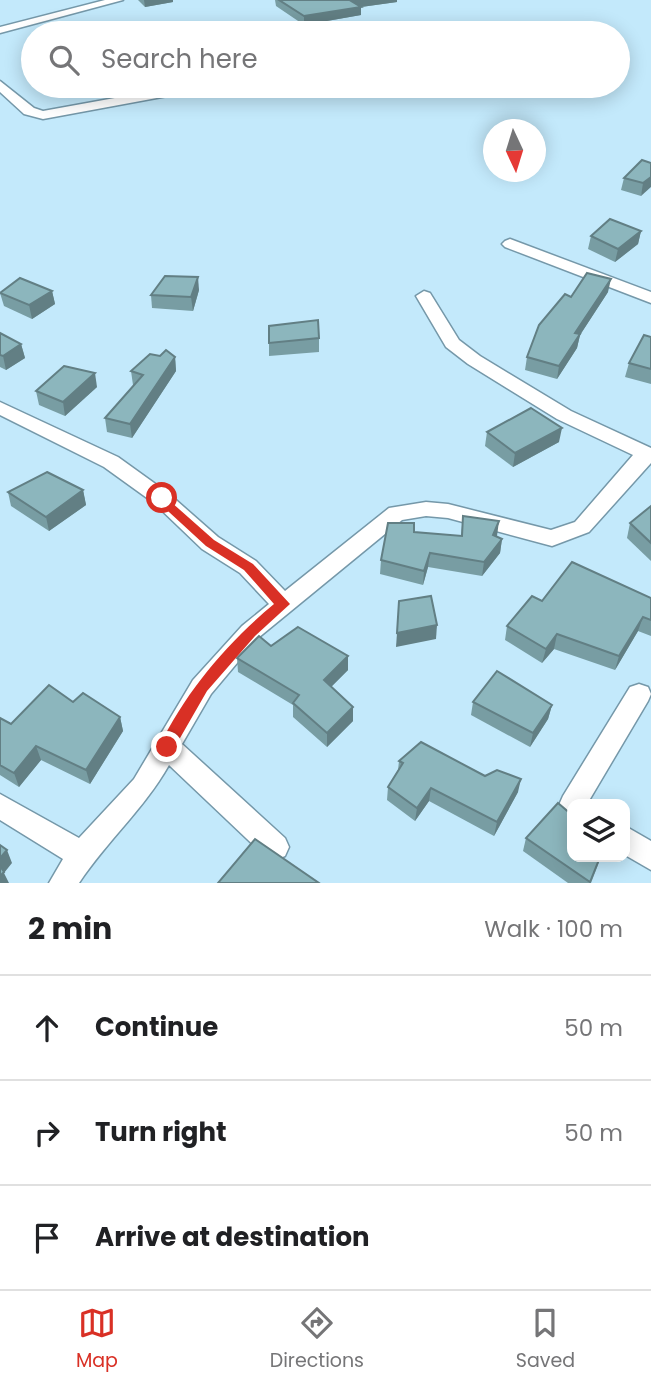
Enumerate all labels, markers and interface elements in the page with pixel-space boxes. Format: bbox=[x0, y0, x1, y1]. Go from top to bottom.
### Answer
search box bbox=[21, 21, 630, 98]
icon: search bbox=[45, 41, 83, 79]
text: Search here bbox=[101, 41, 258, 77]
north arrow bbox=[483, 119, 546, 182]
route start bbox=[146, 482, 177, 513]
route end bbox=[151, 731, 182, 762]
map controls bbox=[567, 799, 630, 862]
button: layers bbox=[567, 799, 630, 862]
text: 2 min bbox=[28, 907, 112, 950]
text: Walk · 100 m bbox=[484, 913, 623, 945]
icon: ahead bbox=[28, 1009, 66, 1047]
text: Continue bbox=[95, 1009, 218, 1045]
text: 50 m bbox=[564, 1012, 623, 1044]
icon: right bbox=[28, 1114, 66, 1152]
text: Turn right bbox=[95, 1114, 227, 1150]
text: 50 m bbox=[564, 1117, 623, 1149]
icon: arrive bbox=[28, 1219, 66, 1257]
text: Arrive at destination bbox=[95, 1219, 370, 1255]
tab: Map bbox=[76, 1304, 118, 1375]
tab: Directions bbox=[270, 1304, 364, 1375]
tab: Saved bbox=[516, 1304, 575, 1375]

